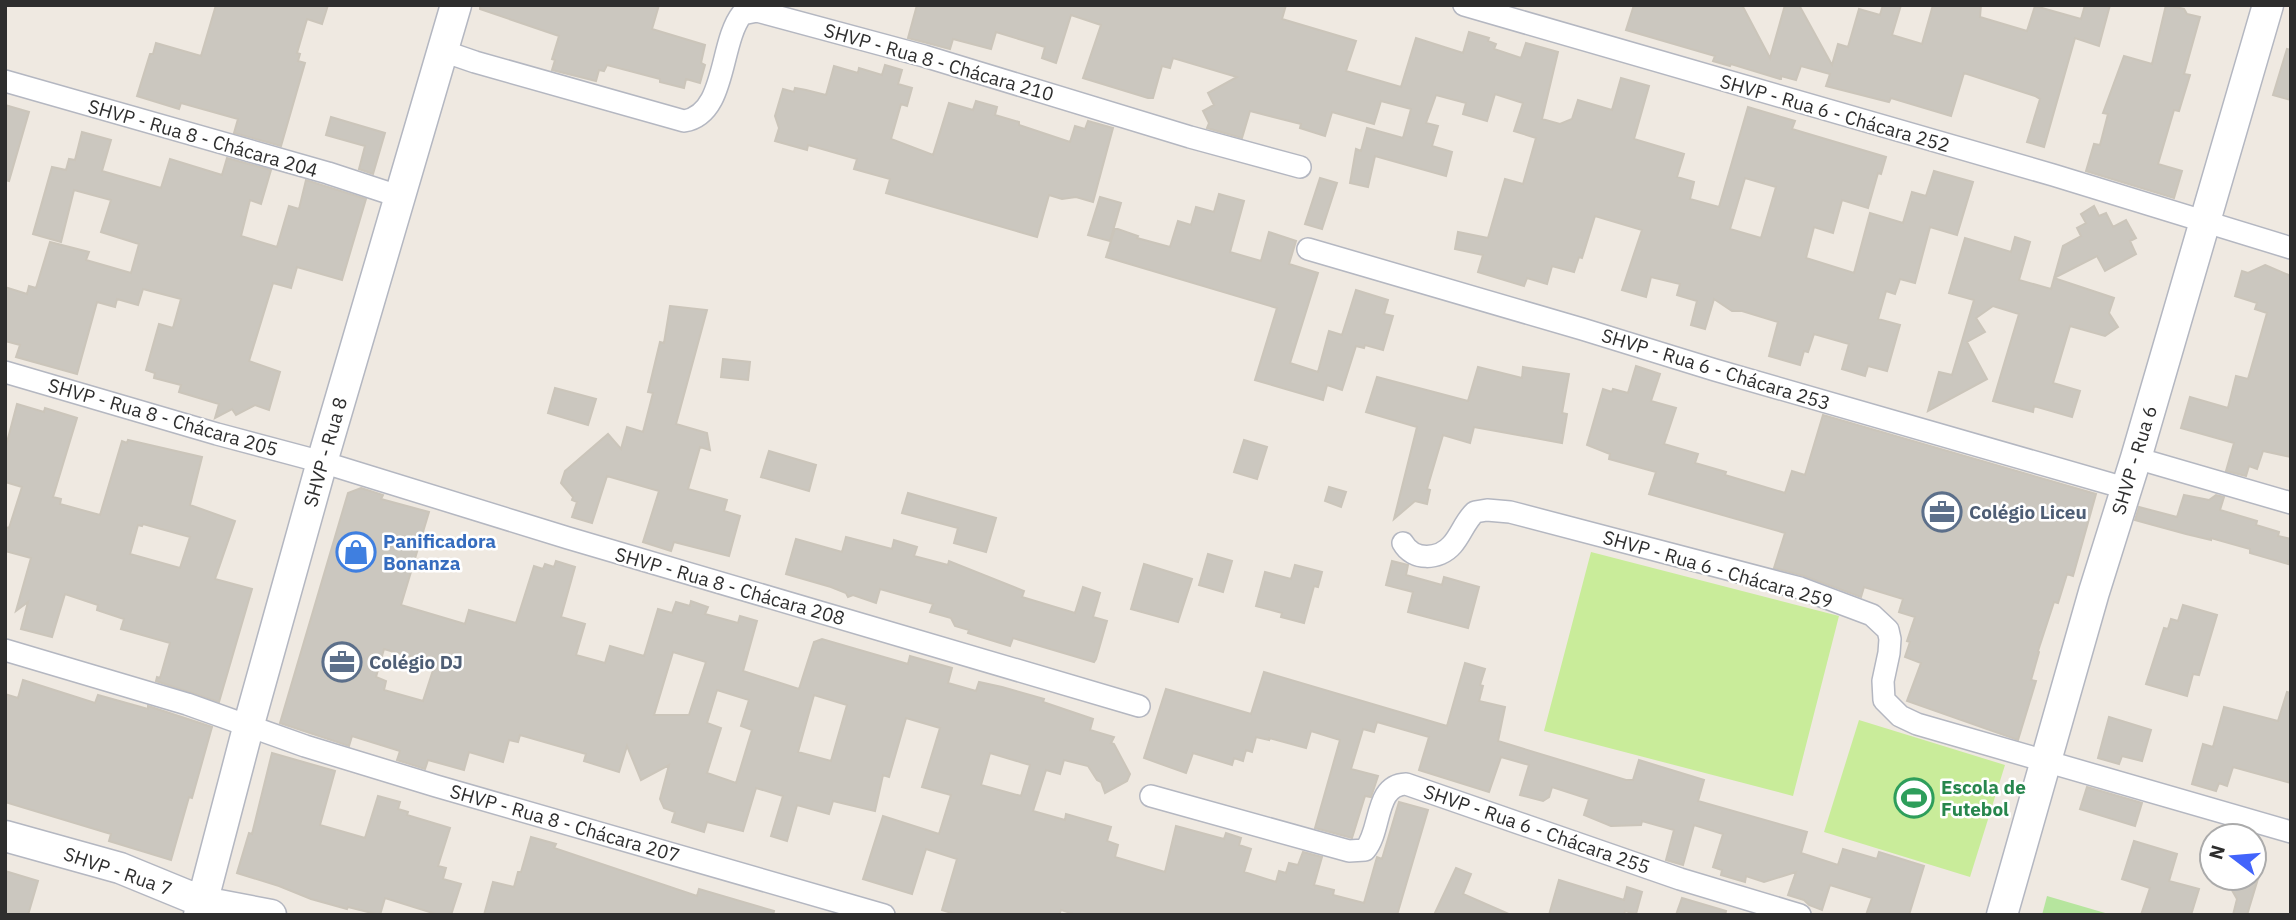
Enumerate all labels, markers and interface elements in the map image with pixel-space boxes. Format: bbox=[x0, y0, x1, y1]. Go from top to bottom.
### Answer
street label: SHVP - Rua 8 - Chácara 210 bbox=[821, 18, 1057, 106]
street label: SHVP - Rua 6 - Chácara 252 bbox=[1717, 69, 1953, 157]
street label: SHVP - Rua 8 - Chácara 204 bbox=[85, 94, 321, 182]
street label: SHVP - Rua 6 - Chácara 253 bbox=[1599, 323, 1833, 415]
street label: SHVP - Rua 8 - Chácara 205 bbox=[45, 373, 281, 461]
street label: SHVP - Rua 8 bbox=[298, 394, 352, 510]
street label: SHVP - Rua 6 bbox=[2106, 402, 2162, 518]
office icon: Colégio Liceu bbox=[1921, 491, 1963, 533]
place label: Colégio Liceu bbox=[1969, 500, 2087, 524]
street label: SHVP - Rua 6 - Chácara 259 bbox=[1600, 525, 1836, 613]
place label: Panificadora Bonanza bbox=[383, 529, 496, 575]
shop icon: Panificadora Bonanza bbox=[335, 531, 377, 573]
street label: SHVP - Rua 8 - Chácara 208 bbox=[612, 542, 848, 630]
office icon: Colégio DJ bbox=[321, 641, 363, 683]
place label: Colégio DJ bbox=[369, 650, 463, 674]
place label: Escola de Futebol bbox=[1941, 775, 2026, 821]
sports icon: Escola de Futebol bbox=[1893, 777, 1935, 819]
street label: SHVP - Rua 8 - Chácara 207 bbox=[447, 779, 683, 867]
street label: SHVP - Rua 6 - Chácara 255 bbox=[1421, 779, 1653, 879]
north arrow bbox=[2198, 822, 2268, 892]
street label: SHVP - Rua 7 bbox=[61, 841, 175, 901]
text: N bbox=[2203, 842, 2230, 862]

